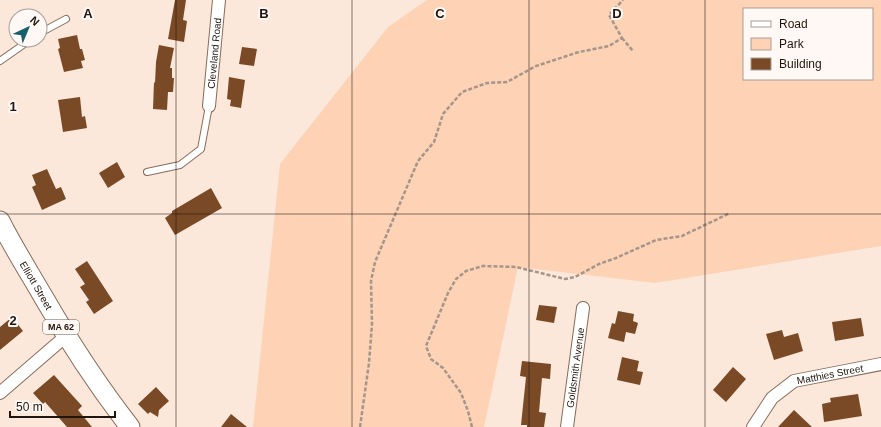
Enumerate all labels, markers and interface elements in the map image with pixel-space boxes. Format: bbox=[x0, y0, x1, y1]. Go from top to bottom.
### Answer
text: A bbox=[83, 6, 93, 21]
text: B bbox=[259, 6, 269, 21]
text: C bbox=[435, 6, 445, 21]
text: D bbox=[612, 6, 622, 21]
north arrow bbox=[8, 8, 48, 48]
legend bbox=[743, 8, 873, 80]
text: N bbox=[28, 14, 42, 28]
street label: Cleveland Road bbox=[206, 17, 223, 89]
text: Road bbox=[779, 17, 808, 31]
text: Park bbox=[779, 37, 805, 51]
text: Building bbox=[779, 57, 822, 71]
text: 1 bbox=[9, 99, 17, 114]
street label: Elliott Street bbox=[18, 260, 55, 312]
text: 2 bbox=[9, 313, 17, 328]
road number: MA 62 bbox=[43, 320, 79, 334]
street label: Goldsmith Avenue bbox=[565, 326, 586, 408]
street label: Matthies Street bbox=[796, 363, 864, 386]
scale bar bbox=[10, 393, 115, 419]
text: 50 m bbox=[16, 400, 43, 414]

